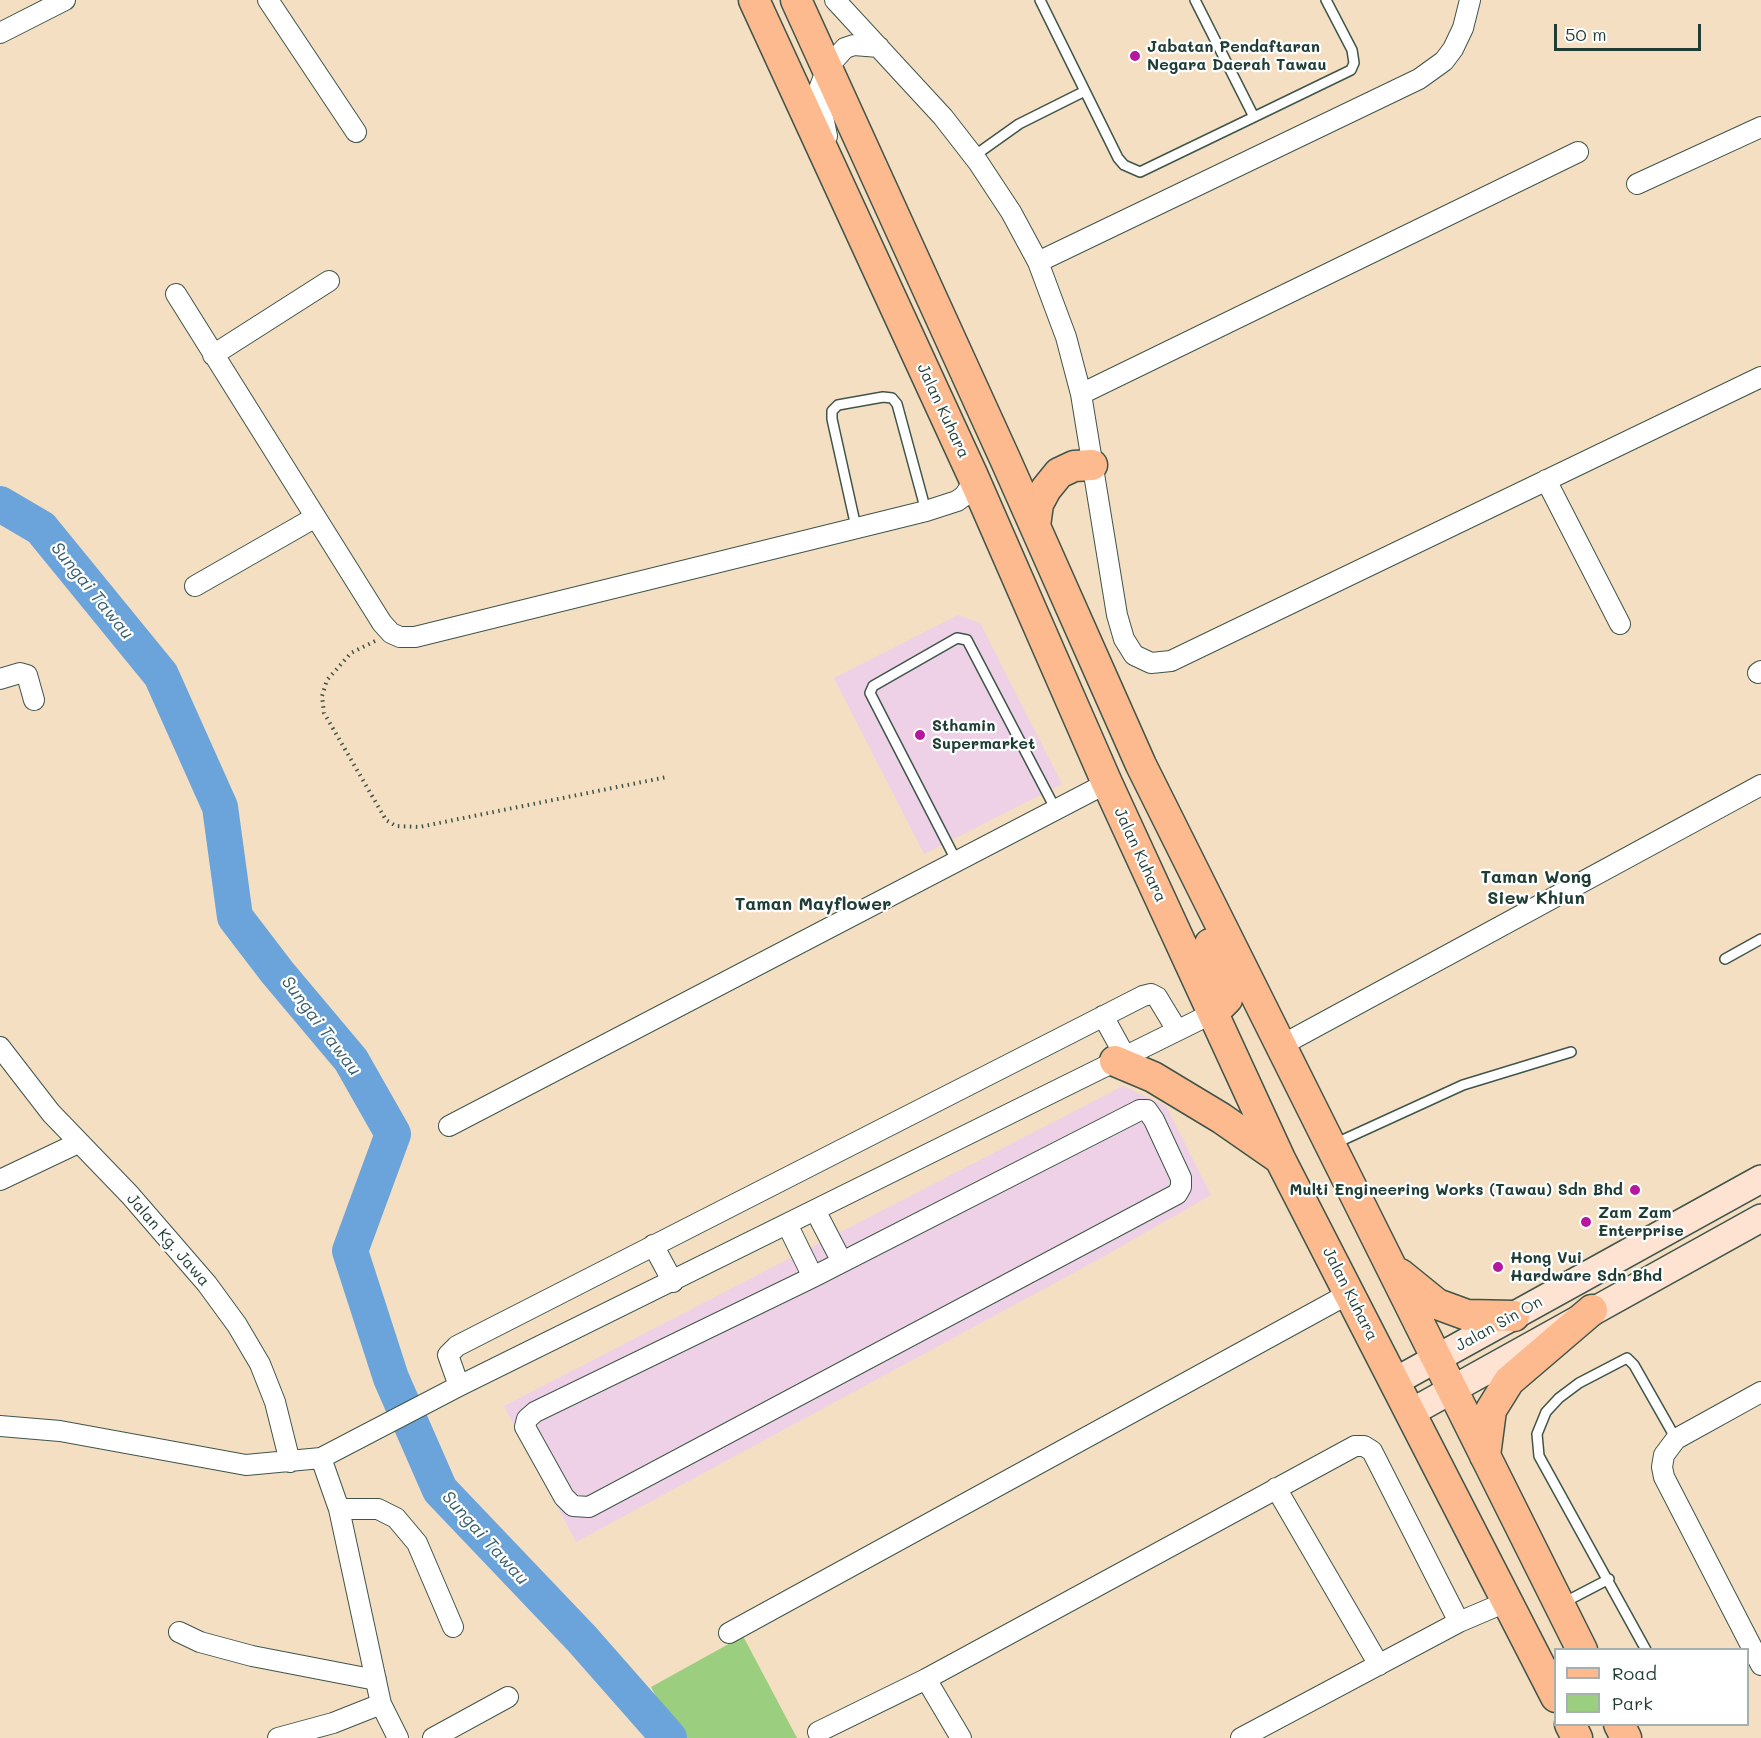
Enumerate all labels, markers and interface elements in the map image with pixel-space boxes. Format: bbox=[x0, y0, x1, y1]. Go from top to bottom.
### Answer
scale bar bbox=[1557, 12, 1704, 50]
text: 50 m bbox=[1565, 22, 1607, 46]
place label: Jabatan Pendaftaran Negara Daerah Tawau bbox=[1147, 37, 1327, 75]
marker: Jabatan Pendaftaran Negara Daerah Tawau bbox=[1128, 49, 1142, 63]
street label: Jalan Kuhara bbox=[913, 361, 973, 461]
water label: Sungai Tawau bbox=[46, 538, 138, 644]
place label: Sthamin Supermarket bbox=[932, 716, 1035, 754]
marker: Sthamin Supermarket bbox=[913, 728, 927, 742]
street label: Jalan Kuhara bbox=[1110, 805, 1170, 905]
district label: Taman Wong Siew Khiun bbox=[1480, 866, 1592, 908]
district label: Taman Mayflower bbox=[735, 893, 891, 915]
water label: Sungai Tawau bbox=[277, 972, 365, 1080]
place label: Multi Engineering Works (Tawau) Sdn Bhd bbox=[1290, 1180, 1623, 1200]
marker: Multi Engineering Works (Tawau) Sdn Bhd bbox=[1628, 1183, 1642, 1197]
street label: Jalan Kg. Jawa bbox=[122, 1190, 214, 1290]
place label: Zam Zam Enterprise bbox=[1598, 1203, 1684, 1241]
marker: Zam Zam Enterprise bbox=[1579, 1215, 1593, 1229]
street label: Jalan Kuhara bbox=[1318, 1244, 1382, 1344]
place label: Hong Vui Hardware Sdn Bhd bbox=[1510, 1248, 1662, 1286]
marker: Hong Vui Hardware Sdn Bhd bbox=[1491, 1260, 1505, 1274]
street label: Jalan Sin On bbox=[1452, 1292, 1546, 1356]
water label: Sungai Tawau bbox=[437, 1487, 533, 1589]
legend bbox=[1554, 1648, 1749, 1726]
text: Road bbox=[1612, 1661, 1657, 1685]
text: Park bbox=[1612, 1691, 1653, 1715]

